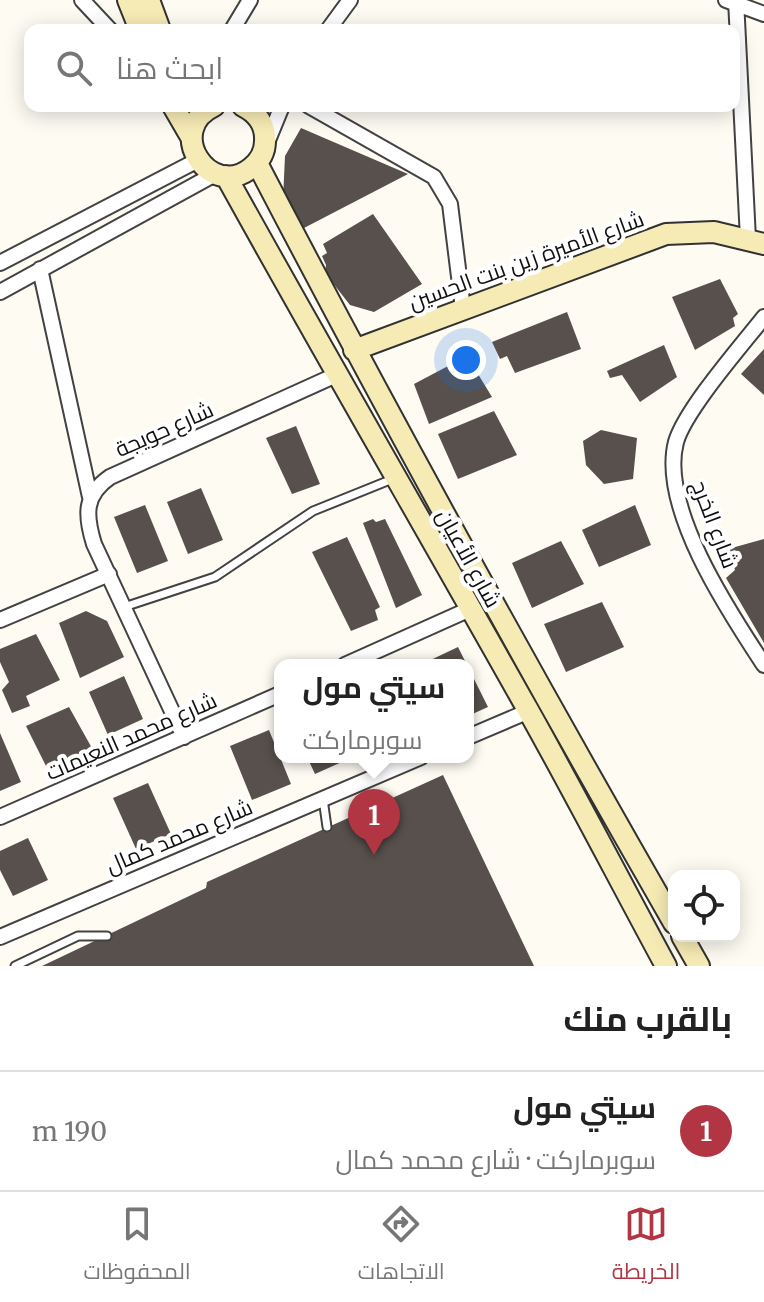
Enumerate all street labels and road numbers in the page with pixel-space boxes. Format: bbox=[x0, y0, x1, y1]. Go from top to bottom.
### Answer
street label: شارع الأميرة زين بنت الحسين bbox=[404, 204, 648, 317]
street label: شارع حويجة bbox=[111, 395, 218, 464]
street label: شارع الخرج bbox=[684, 476, 745, 573]
street label: شارع الأعيان bbox=[430, 504, 508, 613]
street label: شارع محمد النعيمات bbox=[41, 686, 221, 787]
street label: شارع محمد كمال bbox=[101, 792, 257, 880]

